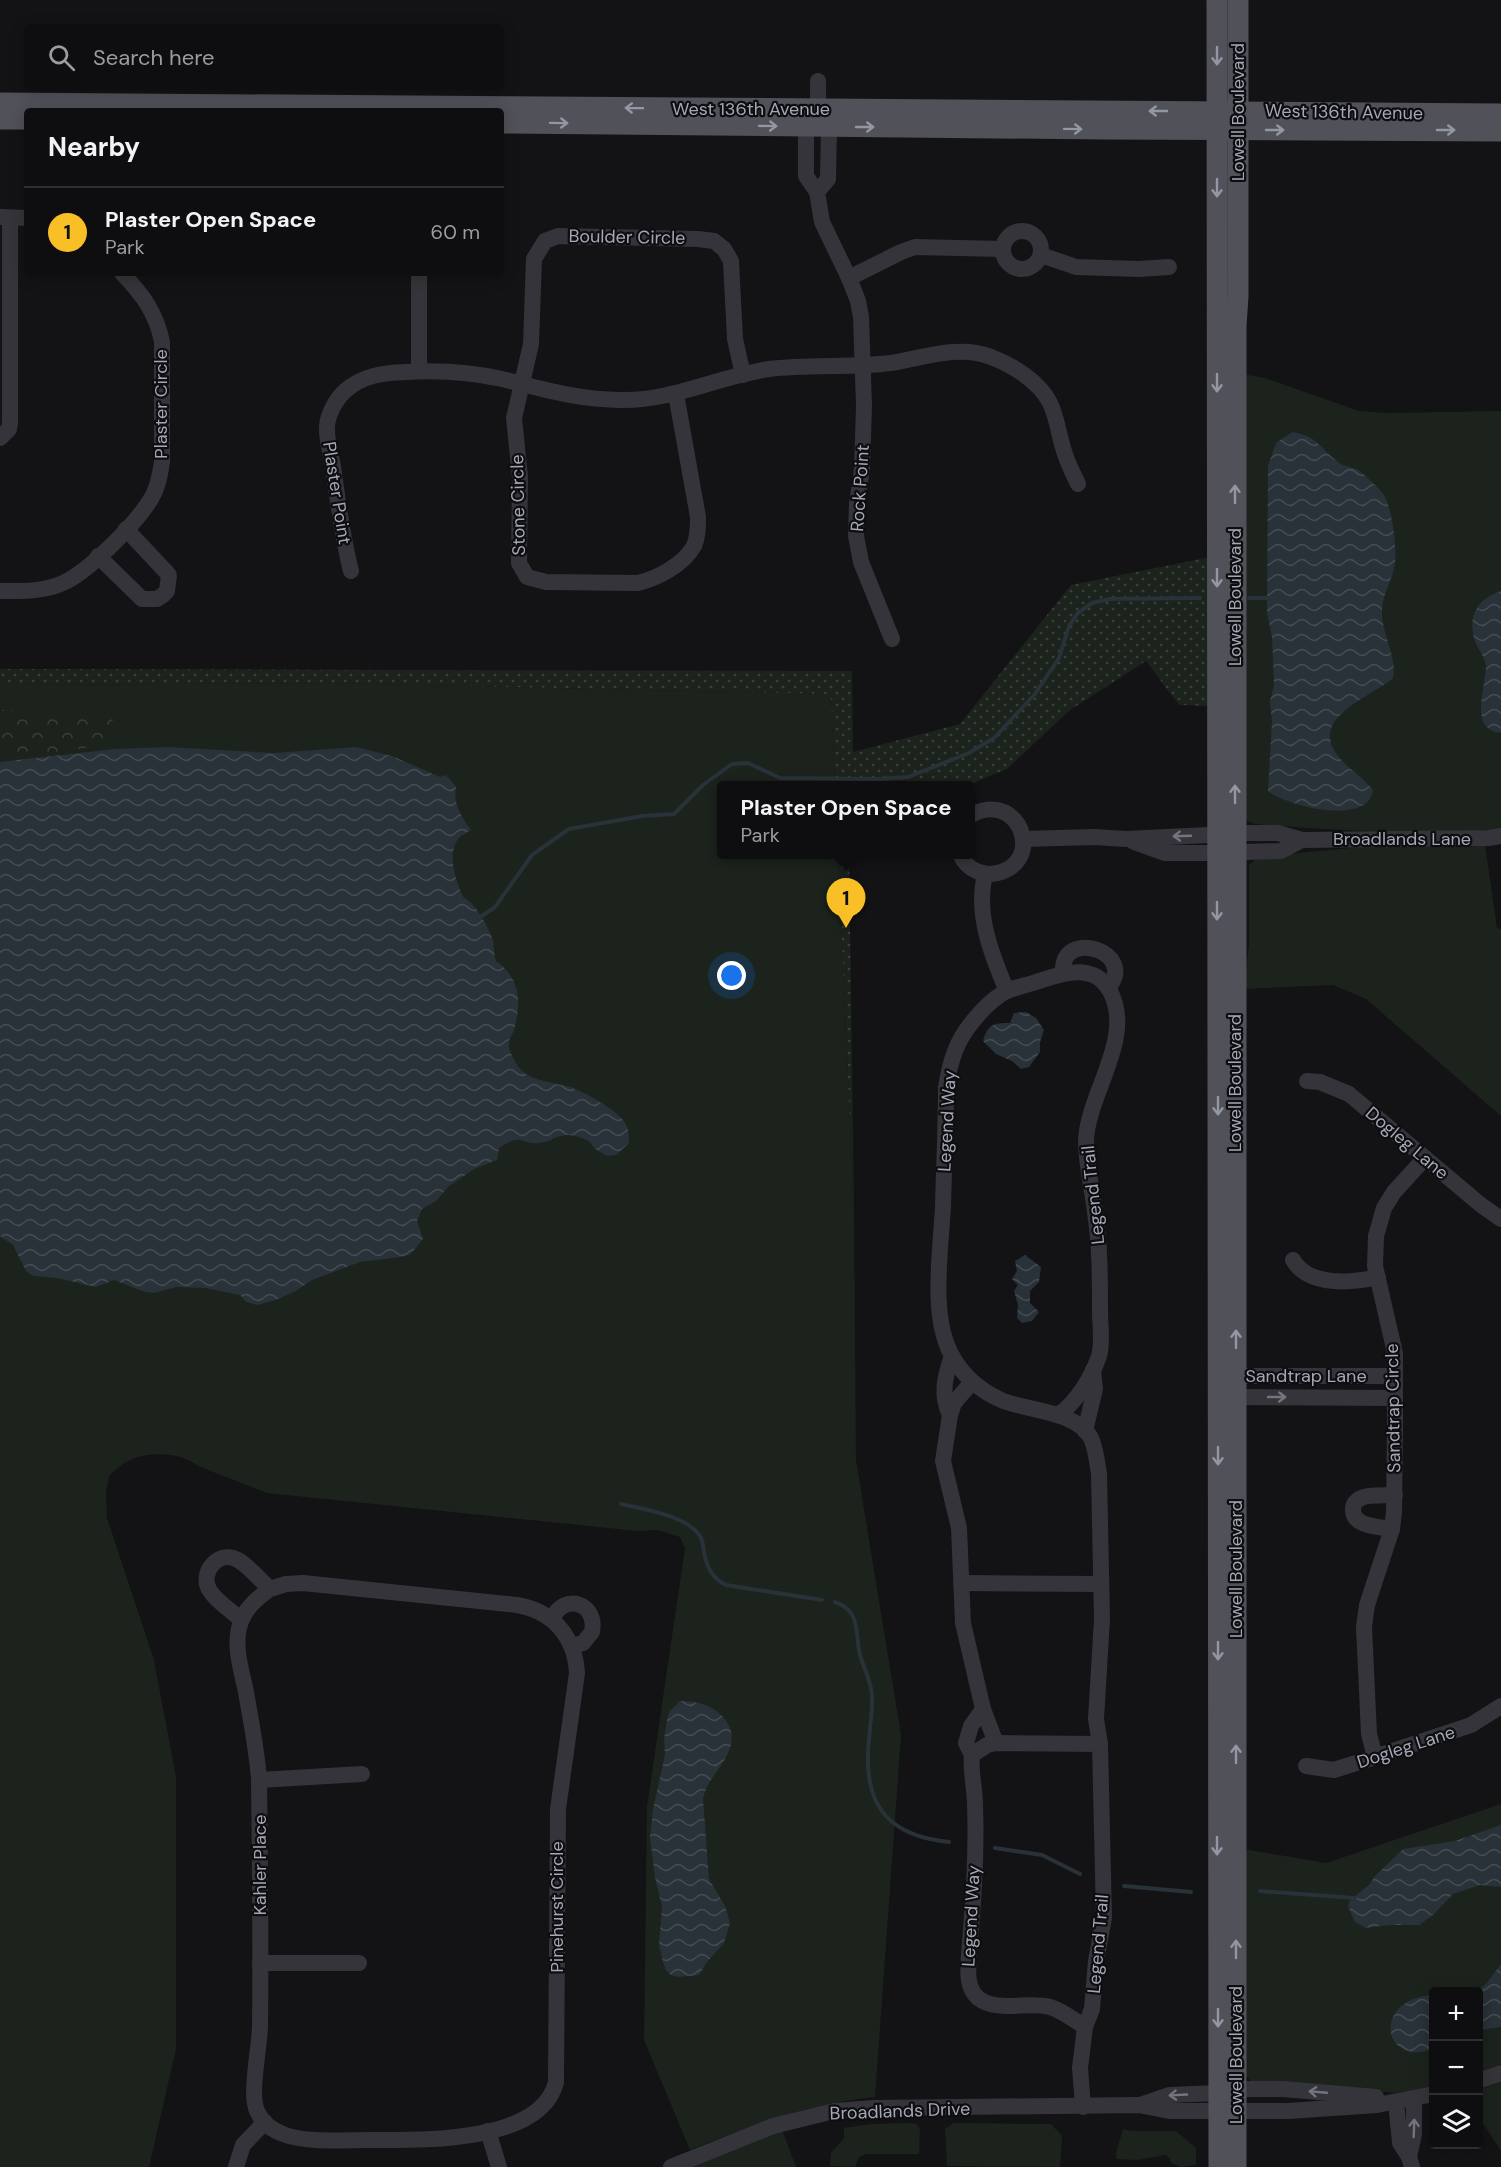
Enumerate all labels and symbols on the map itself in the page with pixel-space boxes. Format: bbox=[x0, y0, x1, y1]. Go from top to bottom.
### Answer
street label: Lowell Boulevard bbox=[1226, 43, 1250, 181]
one-way arrow bbox=[1211, 45, 1223, 65]
street label: West 136th Avenue bbox=[672, 97, 830, 121]
street label: West 136th Avenue bbox=[1265, 99, 1423, 125]
one-way arrow bbox=[624, 102, 644, 114]
one-way arrow bbox=[1149, 105, 1169, 117]
one-way arrow bbox=[549, 117, 569, 129]
one-way arrow bbox=[758, 120, 778, 132]
one-way arrow bbox=[854, 121, 874, 133]
one-way arrow bbox=[1062, 123, 1082, 135]
one-way arrow bbox=[1265, 124, 1285, 136]
one-way arrow bbox=[1436, 125, 1456, 136]
one-way arrow bbox=[1211, 178, 1223, 198]
street label: Boulder Circle bbox=[568, 224, 686, 250]
street label: Plaster Circle bbox=[149, 349, 173, 459]
one-way arrow bbox=[1211, 373, 1223, 393]
street label: Plaster Point bbox=[317, 440, 357, 546]
street label: Rock Point bbox=[845, 444, 875, 532]
street label: Stone Circle bbox=[505, 454, 531, 556]
one-way arrow bbox=[1229, 485, 1241, 505]
street label: Lowell Boulevard bbox=[1223, 528, 1247, 666]
one-way arrow bbox=[1211, 568, 1223, 588]
one-way arrow bbox=[1229, 785, 1241, 805]
street label: Broadlands Lane bbox=[1333, 827, 1471, 851]
one-way arrow bbox=[1172, 831, 1192, 842]
pin: 1 bbox=[826, 878, 866, 928]
one-way arrow bbox=[1211, 901, 1223, 921]
your location bbox=[717, 961, 746, 990]
street label: Lowell Boulevard bbox=[1223, 1014, 1247, 1152]
street label: Legend Way bbox=[932, 1070, 962, 1172]
one-way arrow bbox=[1212, 1096, 1223, 1116]
street label: Dogleg Lane bbox=[1360, 1101, 1454, 1185]
street label: Legend Trail bbox=[1076, 1144, 1110, 1246]
one-way arrow bbox=[1230, 1329, 1241, 1349]
street label: Sandtrap Circle bbox=[1380, 1343, 1406, 1473]
street label: Sandtrap Lane bbox=[1245, 1364, 1367, 1388]
one-way arrow bbox=[1266, 1391, 1286, 1403]
one-way arrow bbox=[1212, 1445, 1224, 1465]
street label: Lowell Boulevard bbox=[1224, 1500, 1248, 1638]
one-way arrow bbox=[1212, 1640, 1224, 1660]
street label: Dogleg Lane bbox=[1354, 1720, 1458, 1774]
one-way arrow bbox=[1230, 1744, 1242, 1764]
street label: Kahler Place bbox=[248, 1815, 272, 1915]
one-way arrow bbox=[1211, 1835, 1223, 1855]
street label: Pinehurst Circle bbox=[545, 1841, 569, 1973]
street label: Legend Way bbox=[956, 1865, 986, 1967]
street label: Legend Trail bbox=[1082, 1893, 1114, 1995]
one-way arrow bbox=[1230, 1939, 1242, 1959]
street label: Lowell Boulevard bbox=[1224, 1986, 1248, 2124]
one-way arrow bbox=[1212, 2007, 1224, 2027]
one-way arrow bbox=[1308, 2086, 1328, 2097]
one-way arrow bbox=[1169, 2090, 1188, 2101]
street label: Broadlands Drive bbox=[829, 2097, 971, 2125]
one-way arrow bbox=[1408, 2119, 1419, 2139]

